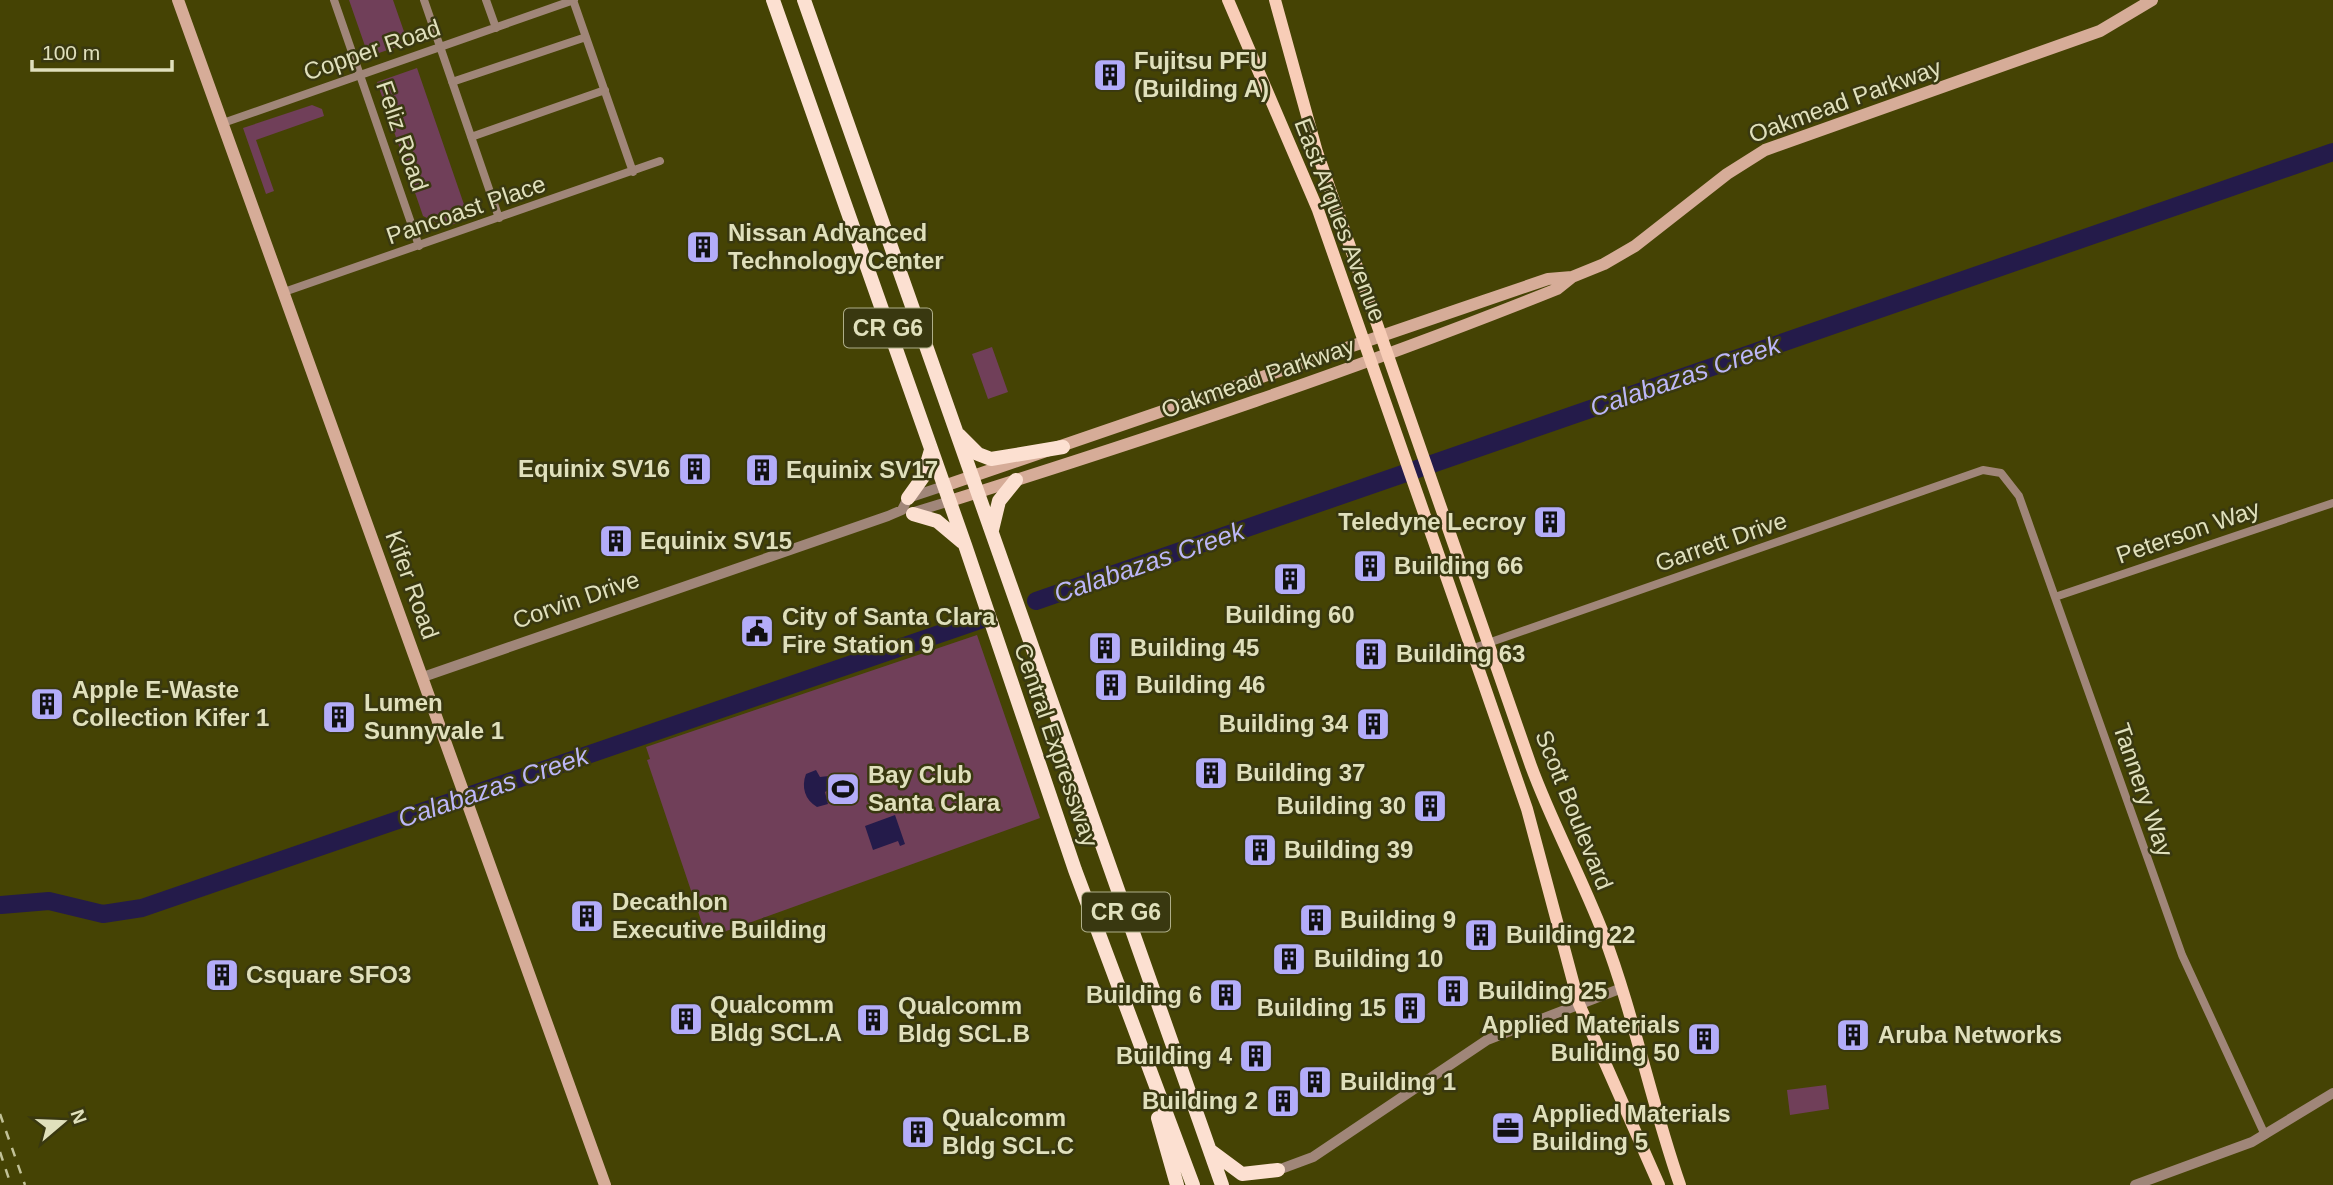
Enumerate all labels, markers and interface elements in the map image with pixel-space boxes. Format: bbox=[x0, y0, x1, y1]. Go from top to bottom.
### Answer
street label: Copper Road bbox=[300, 14, 444, 86]
scale bar bbox=[32, 28, 172, 72]
text: 100 m bbox=[42, 41, 100, 64]
place label: Fujitsu PFU (Building A) bbox=[1134, 47, 1269, 102]
street label: Oakmead Parkway bbox=[1745, 53, 1945, 148]
building icon: Fujitsu PFU (Building A) bbox=[1091, 56, 1129, 94]
street label: Feliz Road bbox=[371, 77, 434, 194]
street label: East Arques Avenue bbox=[1289, 114, 1392, 325]
street label: Pancoast Place bbox=[383, 170, 549, 249]
place label: Nissan Advanced Technology Center bbox=[728, 219, 944, 274]
building icon: Nissan Advanced Technology Center bbox=[684, 228, 722, 266]
road number: CR G6 bbox=[844, 308, 932, 348]
water label: Calabazas Creek bbox=[1586, 329, 1786, 423]
street label: Oakmead Parkway bbox=[1158, 332, 1358, 423]
building icon: Equinix SV16 bbox=[676, 450, 714, 488]
building icon: Equinix SV17 bbox=[743, 451, 781, 489]
place label: Equinix SV16 bbox=[518, 455, 670, 482]
place label: Equinix SV17 bbox=[786, 456, 938, 483]
street label: Peterson Way bbox=[2113, 494, 2263, 569]
building icon: Teledyne Lecroy bbox=[1531, 503, 1569, 541]
street label: Garrett Drive bbox=[1652, 506, 1790, 577]
place label: Teledyne Lecroy bbox=[1338, 508, 1527, 535]
water label: Calabazas Creek bbox=[1050, 515, 1250, 609]
building icon: Equinix SV15 bbox=[597, 522, 635, 560]
street label: Kifer Road bbox=[380, 527, 445, 643]
place label: Equinix SV15 bbox=[640, 527, 792, 554]
building icon: Building 66 bbox=[1351, 547, 1389, 585]
place label: Building 66 bbox=[1394, 552, 1523, 579]
building icon: Building 60 bbox=[1271, 560, 1309, 598]
street label: Corvin Drive bbox=[509, 565, 643, 634]
place label: Building 60 bbox=[1225, 601, 1355, 628]
place label: City of Santa Clara Fire Station 9 bbox=[782, 603, 996, 658]
public building icon: City of Santa Clara Fire Station 9 bbox=[738, 612, 776, 650]
building icon: Building 45 bbox=[1086, 629, 1124, 667]
place label: Building 45 bbox=[1130, 634, 1259, 661]
building icon: Building 63 bbox=[1352, 635, 1390, 673]
street label: Central Expressway bbox=[1009, 640, 1104, 850]
place label: Building 63 bbox=[1396, 640, 1525, 667]
building icon: Building 46 bbox=[1092, 666, 1130, 704]
place label: Building 46 bbox=[1136, 671, 1265, 698]
place label: Apple E-Waste Collection Kifer 1 bbox=[72, 676, 269, 731]
building icon: Apple E-Waste Collection Kifer 1 bbox=[28, 685, 66, 723]
place label: Lumen Sunnyvale 1 bbox=[364, 689, 504, 744]
building icon: Lumen Sunnyvale 1 bbox=[320, 698, 358, 736]
building icon: Building 34 bbox=[1354, 705, 1392, 743]
place label: Building 34 bbox=[1219, 710, 1349, 737]
street label: Tannery Way bbox=[2108, 720, 2179, 860]
street label: Scott Boulevard bbox=[1530, 726, 1619, 893]
water label: Calabazas Creek bbox=[394, 740, 594, 834]
building icon: Building 37 bbox=[1192, 754, 1230, 792]
place label: Building 37 bbox=[1236, 759, 1365, 786]
place label: Bay Club Santa Clara bbox=[868, 761, 1001, 816]
sports icon: Bay Club Santa Clara bbox=[824, 770, 862, 808]
building icon: Building 30 bbox=[1411, 787, 1449, 825]
place label: Building 30 bbox=[1277, 792, 1406, 819]
building icon: Building 39 bbox=[1241, 831, 1279, 869]
place label: Building 39 bbox=[1284, 836, 1413, 863]
place label: Decathlon Executive Building bbox=[612, 888, 827, 943]
road number: CR G6 bbox=[1082, 892, 1170, 931]
building icon: Decathlon Executive Building bbox=[568, 897, 606, 935]
building icon: Building 9 bbox=[1297, 901, 1335, 939]
place label: Building 9 bbox=[1340, 906, 1456, 933]
building icon: Building 22 bbox=[1462, 916, 1500, 954]
place label: Building 22 bbox=[1506, 921, 1635, 948]
building icon: Building 10 bbox=[1270, 940, 1308, 978]
place label: Building 10 bbox=[1314, 945, 1443, 972]
building icon: Csquare SFO3 bbox=[203, 956, 241, 994]
place label: Csquare SFO3 bbox=[246, 961, 411, 988]
building icon: Building 25 bbox=[1434, 972, 1472, 1010]
building icon: Building 6 bbox=[1207, 976, 1245, 1014]
place label: Building 25 bbox=[1478, 977, 1607, 1004]
place label: Building 6 bbox=[1086, 981, 1202, 1008]
building icon: Building 15 bbox=[1391, 989, 1429, 1027]
place label: Qualcomm Bldg SCL.A bbox=[710, 991, 842, 1046]
place label: Qualcomm Bldg SCL.B bbox=[898, 992, 1030, 1047]
place label: Building 15 bbox=[1257, 994, 1386, 1021]
building icon: Qualcomm Bldg SCL.A bbox=[667, 1000, 705, 1038]
building icon: Qualcomm Bldg SCL.B bbox=[854, 1001, 892, 1039]
place label: Applied Materials Buliding 50 bbox=[1481, 1011, 1680, 1066]
building icon: Aruba Networks bbox=[1834, 1016, 1872, 1054]
building icon: Applied Materials Buliding 50 bbox=[1685, 1020, 1723, 1058]
place label: Aruba Networks bbox=[1878, 1021, 2062, 1048]
building icon: Building 4 bbox=[1237, 1037, 1275, 1075]
place label: Building 4 bbox=[1116, 1042, 1233, 1069]
building icon: Building 1 bbox=[1296, 1063, 1334, 1101]
place label: Building 1 bbox=[1340, 1068, 1456, 1095]
building icon: Building 2 bbox=[1264, 1082, 1302, 1120]
north arrow bbox=[28, 1087, 98, 1157]
place label: Building 2 bbox=[1142, 1087, 1258, 1114]
place label: Applied Materials Building 5 bbox=[1532, 1100, 1731, 1155]
place label: Qualcomm Bldg SCL.C bbox=[942, 1104, 1074, 1159]
text: N bbox=[66, 1107, 91, 1127]
office icon: Applied Materials Building 5 bbox=[1489, 1109, 1527, 1147]
building icon: Qualcomm Bldg SCL.C bbox=[899, 1113, 937, 1151]

